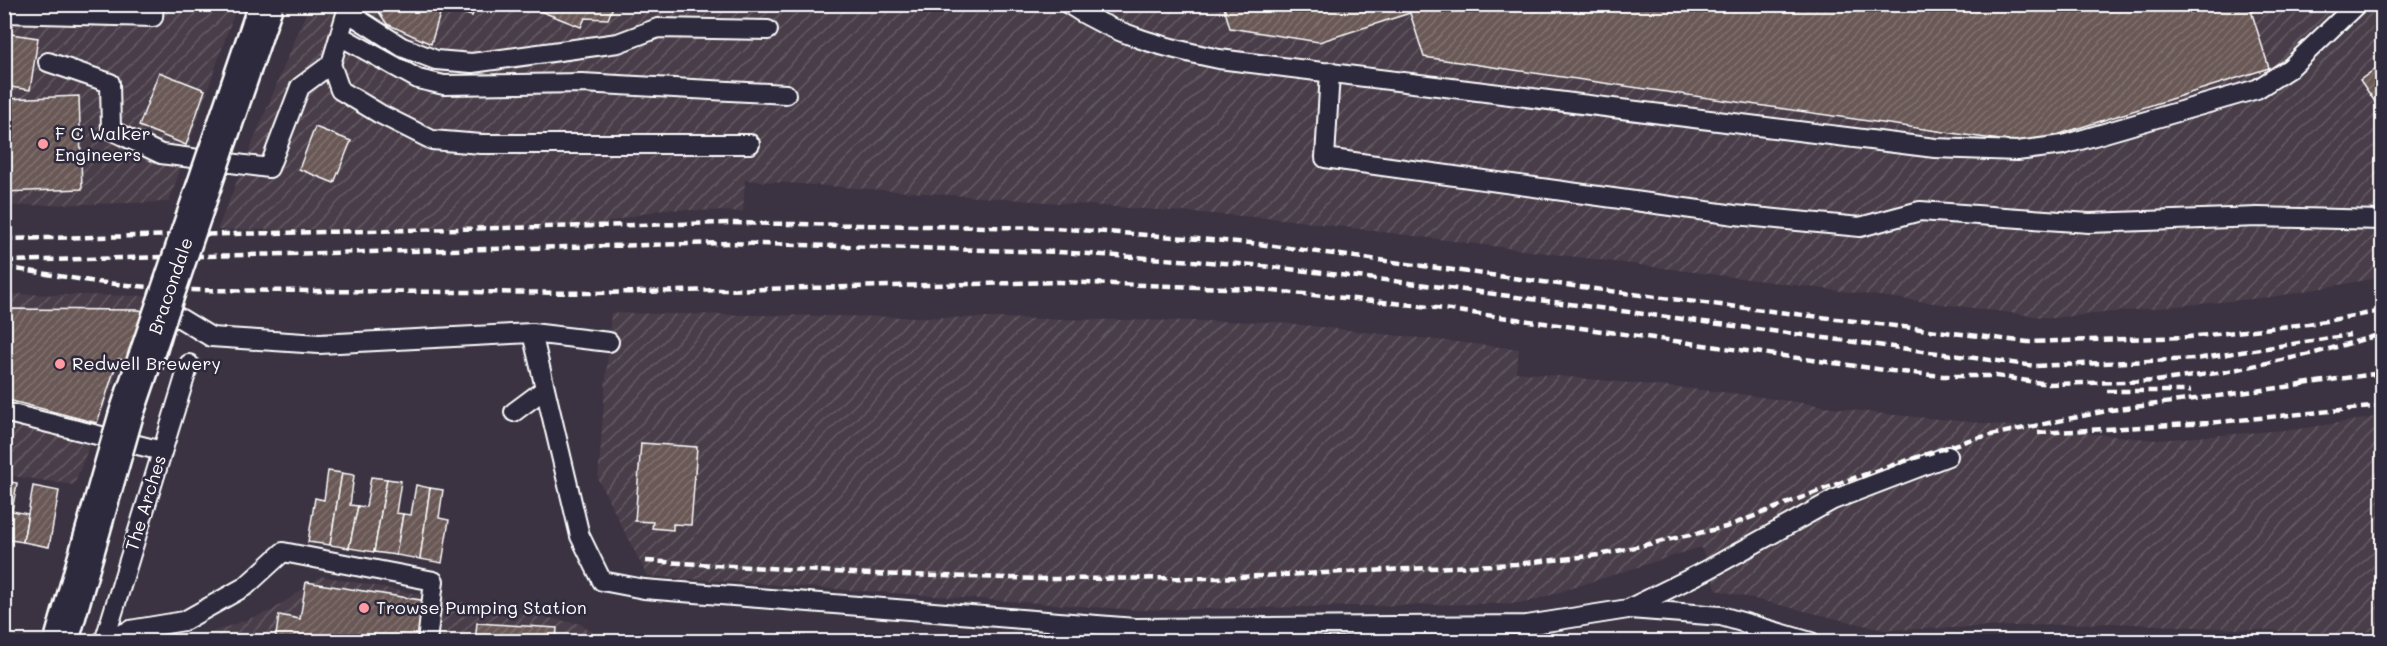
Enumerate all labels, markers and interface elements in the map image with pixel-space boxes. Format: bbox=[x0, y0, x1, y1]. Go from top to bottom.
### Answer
place label: F C Walker Engineers bbox=[55, 121, 151, 166]
marker: F C Walker Engineers bbox=[36, 137, 50, 151]
street label: Bracondale bbox=[142, 234, 198, 337]
place label: Redwell Brewery bbox=[72, 351, 221, 375]
marker: Redwell Brewery bbox=[53, 357, 67, 371]
street label: The Arches bbox=[119, 452, 171, 554]
place label: Trowse Pumping Station bbox=[376, 595, 587, 619]
marker: Trowse Pumping Station bbox=[357, 601, 371, 615]

